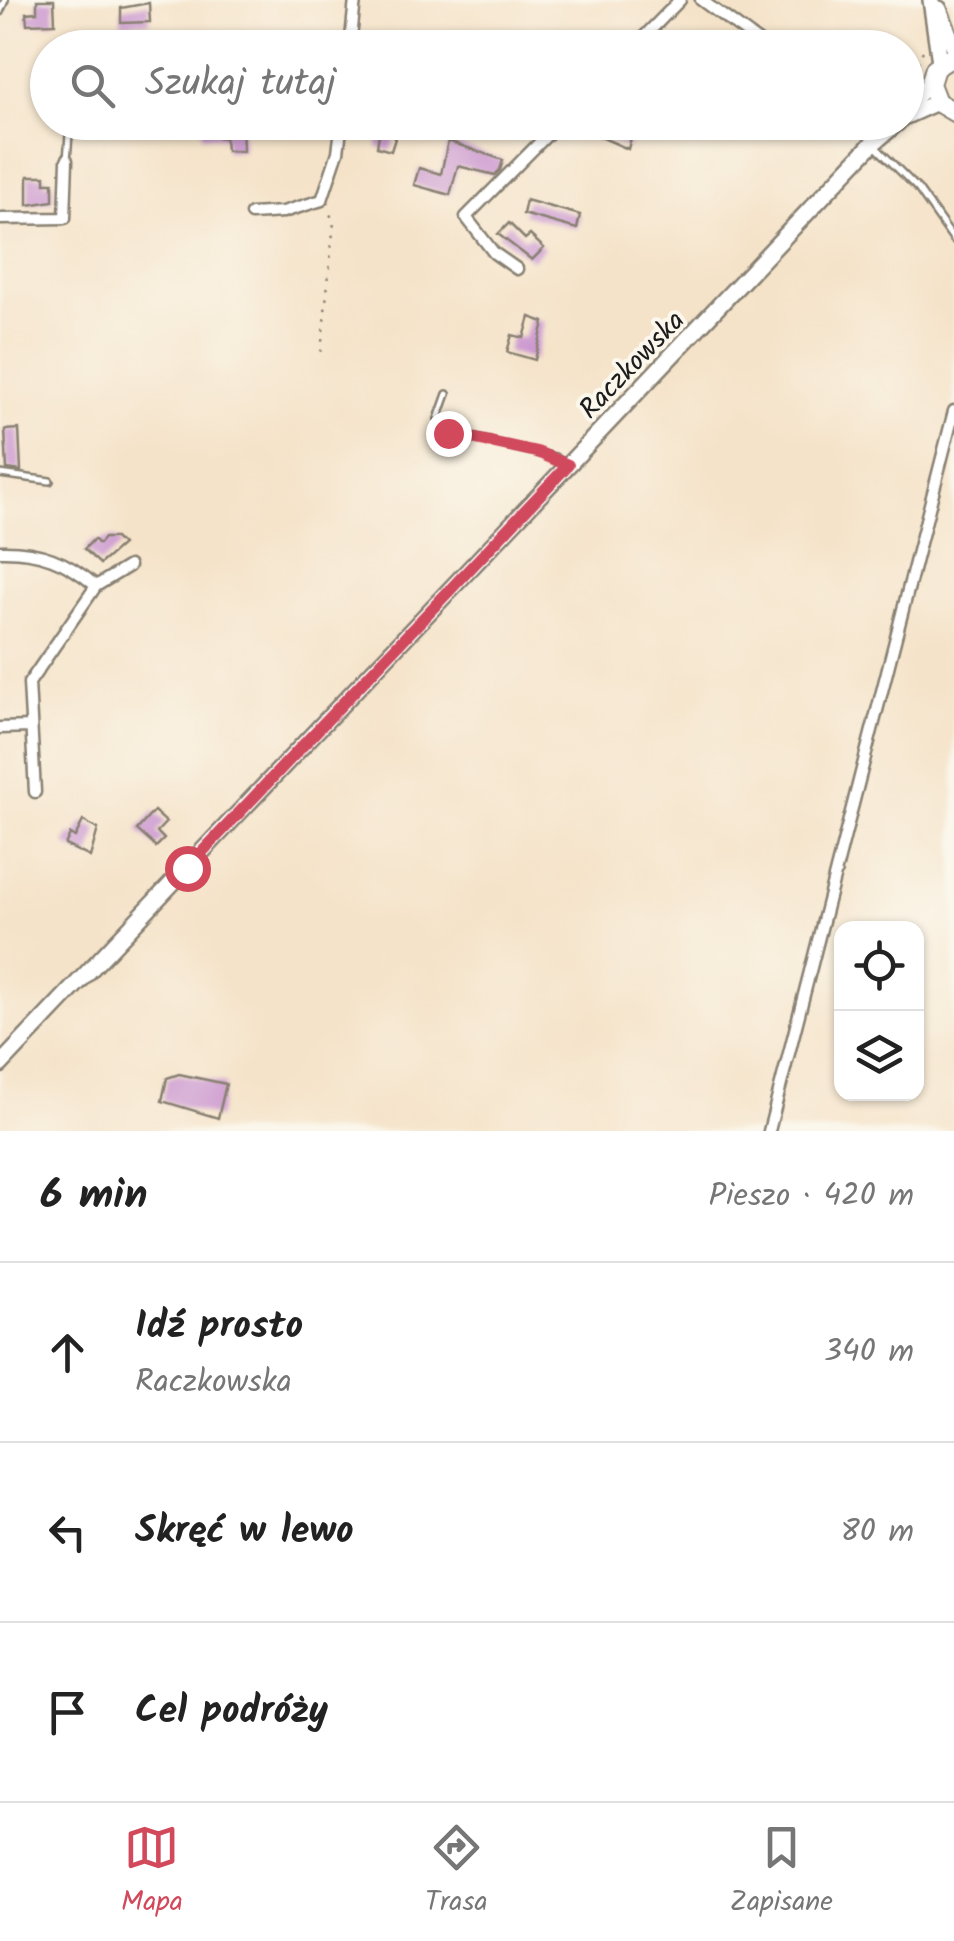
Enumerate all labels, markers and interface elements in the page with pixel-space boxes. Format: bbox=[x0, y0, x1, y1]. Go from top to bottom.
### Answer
search box bbox=[30, 30, 924, 140]
text: Szukaj tutaj bbox=[145, 55, 336, 115]
icon: search bbox=[65, 58, 120, 113]
street label: Raczkowska bbox=[569, 301, 697, 431]
route end bbox=[426, 411, 472, 457]
route start bbox=[165, 846, 211, 892]
map controls bbox=[834, 921, 924, 1101]
button: locate bbox=[834, 921, 924, 1011]
button: layers bbox=[834, 1011, 924, 1101]
text: 6 min bbox=[40, 1163, 148, 1230]
text: Pieszo · 420 m bbox=[709, 1171, 914, 1222]
text: Idź prosto bbox=[135, 1297, 303, 1357]
icon: ahead bbox=[40, 1325, 95, 1380]
text: 340 m bbox=[824, 1327, 914, 1378]
text: Raczkowska bbox=[135, 1357, 292, 1408]
text: Skręć w lewo bbox=[135, 1502, 354, 1562]
icon: left bbox=[40, 1505, 95, 1560]
text: 80 m bbox=[840, 1507, 914, 1558]
text: Cel podróży bbox=[135, 1682, 328, 1742]
icon: arrive bbox=[40, 1685, 95, 1740]
tab: Mapa bbox=[121, 1820, 183, 1925]
tab: Trasa bbox=[425, 1820, 488, 1925]
tab: Zapisane bbox=[730, 1820, 833, 1925]

